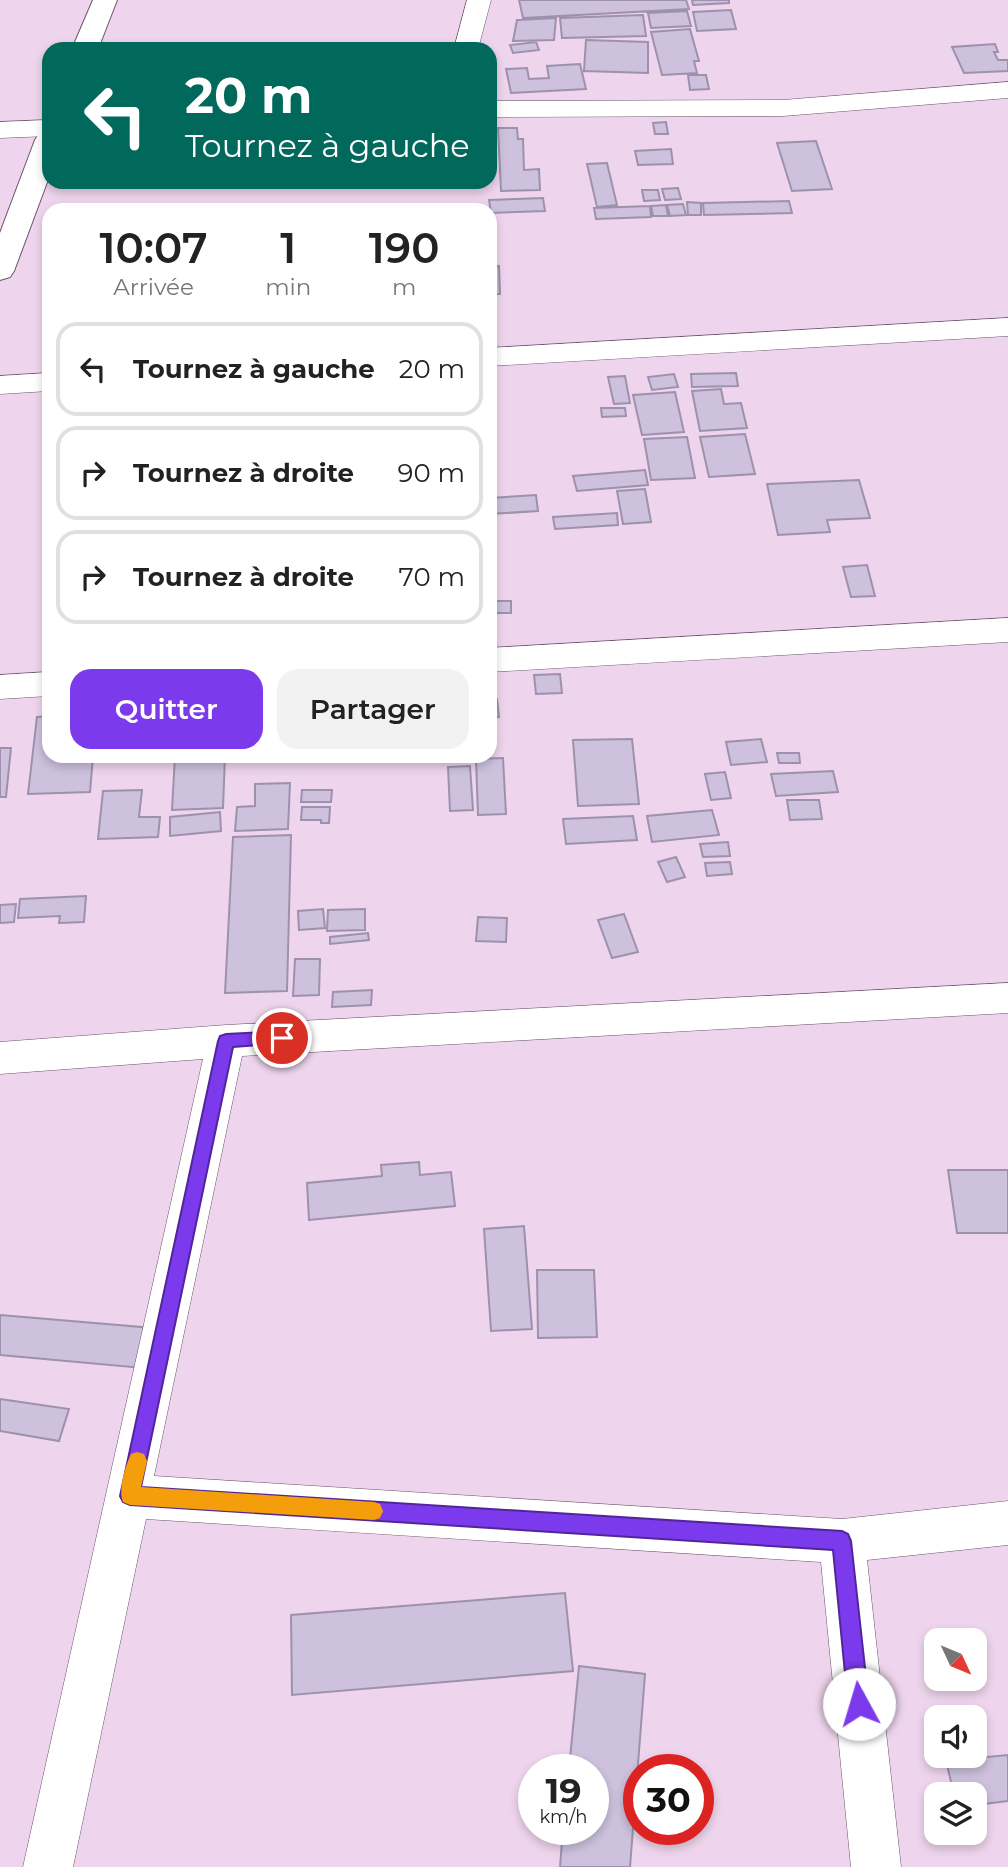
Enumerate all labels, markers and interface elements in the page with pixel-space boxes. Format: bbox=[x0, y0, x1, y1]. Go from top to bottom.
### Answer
text: 20 m bbox=[185, 66, 312, 125]
icon: left bbox=[70, 70, 161, 161]
text: Tournez à gauche bbox=[185, 126, 470, 165]
text: 10:07 bbox=[100, 222, 208, 274]
text: 1 bbox=[280, 222, 296, 274]
text: 190 bbox=[369, 222, 439, 274]
text: Arrivée bbox=[113, 273, 194, 301]
text: min bbox=[265, 273, 311, 301]
text: m bbox=[392, 273, 416, 301]
icon: left bbox=[74, 350, 112, 388]
text: Tournez à gauche bbox=[133, 353, 375, 385]
text: 20 m bbox=[399, 353, 465, 385]
icon: right bbox=[74, 454, 112, 492]
text: Tournez à droite bbox=[133, 457, 354, 489]
text: 90 m bbox=[398, 457, 465, 489]
icon: right bbox=[74, 558, 112, 596]
text: Tournez à droite bbox=[133, 561, 354, 593]
text: 70 m bbox=[399, 561, 465, 593]
button: Quitter bbox=[70, 669, 263, 749]
button: Partager bbox=[277, 669, 469, 749]
pin bbox=[252, 1008, 312, 1068]
icon: arrive bbox=[263, 1019, 301, 1057]
north arrow bbox=[924, 1628, 987, 1690]
map controls bbox=[924, 1628, 987, 1845]
position arrow bbox=[822, 1667, 896, 1741]
button: sound bbox=[924, 1705, 987, 1768]
speed limit sign: 30 bbox=[623, 1754, 714, 1845]
text: 19 bbox=[545, 1769, 582, 1812]
button: layers bbox=[924, 1782, 987, 1845]
text: km/h bbox=[539, 1806, 588, 1828]

